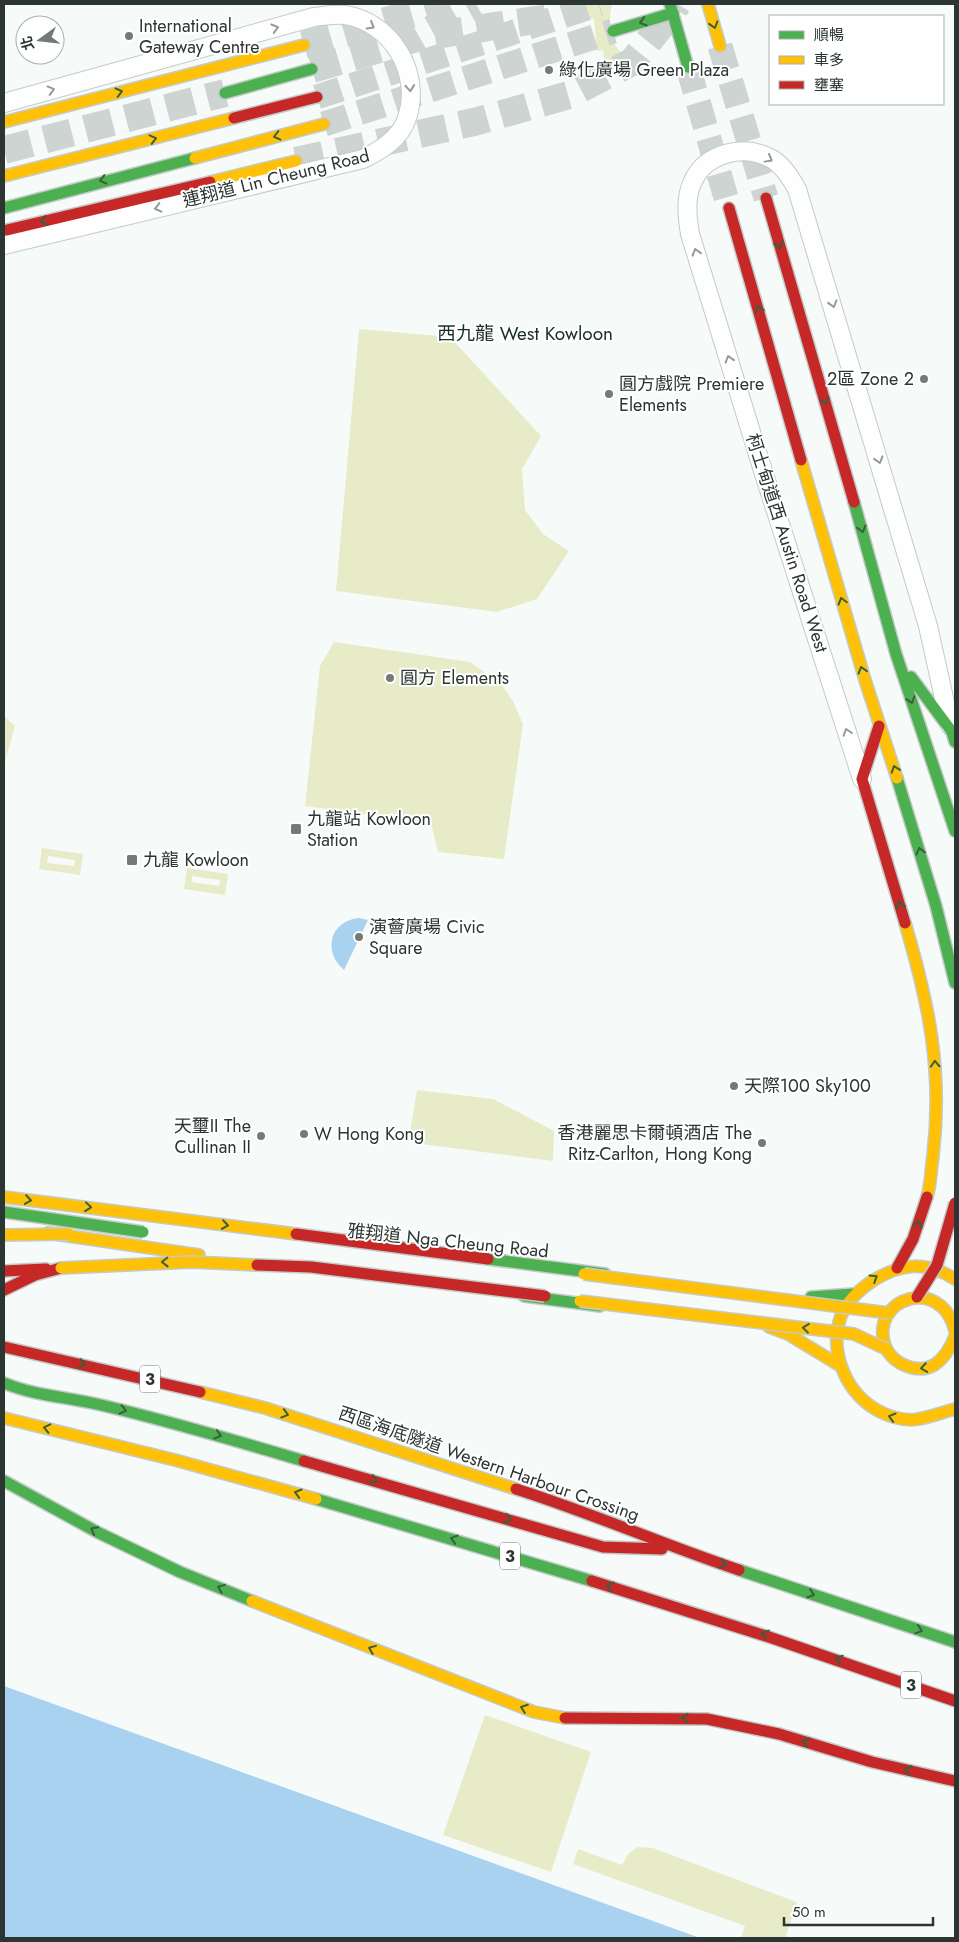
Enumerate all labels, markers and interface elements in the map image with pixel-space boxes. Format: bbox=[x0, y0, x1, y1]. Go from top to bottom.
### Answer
place label: International Gateway Centre bbox=[139, 13, 260, 60]
north arrow bbox=[15, 15, 65, 65]
legend bbox=[769, 15, 944, 105]
one-way arrow bbox=[639, 17, 648, 27]
one-way arrow bbox=[366, 19, 375, 29]
one-way arrow bbox=[708, 20, 718, 28]
one-way arrow bbox=[270, 23, 278, 33]
text: 順暢 bbox=[814, 24, 844, 46]
marker: International Gateway Centre bbox=[123, 30, 135, 42]
text: 北 bbox=[16, 34, 39, 53]
text: 車多 bbox=[814, 49, 844, 71]
place label: 綠化廣場 Green Plaza bbox=[559, 57, 729, 83]
marker: 綠化廣場 Green Plaza bbox=[543, 64, 555, 76]
text: 壅塞 bbox=[814, 74, 844, 96]
one-way arrow bbox=[404, 85, 415, 93]
one-way arrow bbox=[46, 86, 54, 96]
one-way arrow bbox=[114, 88, 122, 98]
one-way arrow bbox=[272, 130, 281, 141]
one-way arrow bbox=[148, 134, 156, 144]
street label: 連翔道 Lin Cheung Road bbox=[180, 142, 372, 214]
one-way arrow bbox=[764, 153, 773, 163]
one-way arrow bbox=[99, 175, 107, 185]
one-way arrow bbox=[154, 202, 163, 213]
one-way arrow bbox=[40, 215, 49, 226]
one-way arrow bbox=[774, 240, 784, 249]
one-way arrow bbox=[692, 249, 702, 257]
one-way arrow bbox=[827, 299, 837, 308]
one-way arrow bbox=[754, 305, 764, 313]
district label: 西九龍 West Kowloon bbox=[437, 320, 613, 347]
one-way arrow bbox=[725, 356, 735, 364]
place label: 2區 Zone 2 bbox=[827, 366, 914, 392]
place label: 圓方戲院 Premiere Elements bbox=[619, 371, 764, 418]
marker: 2區 Zone 2 bbox=[918, 373, 930, 385]
marker: 圓方戲院 Premiere Elements bbox=[603, 388, 615, 400]
one-way arrow bbox=[820, 396, 830, 404]
street label: 柯士甸道西 Austin Road West bbox=[739, 430, 835, 657]
one-way arrow bbox=[874, 455, 884, 463]
one-way arrow bbox=[856, 524, 867, 533]
one-way arrow bbox=[837, 596, 848, 605]
place label: 圓方 Elements bbox=[400, 665, 509, 691]
one-way arrow bbox=[858, 666, 868, 675]
marker: 圓方 Elements bbox=[384, 672, 396, 684]
one-way arrow bbox=[905, 696, 915, 704]
one-way arrow bbox=[843, 728, 853, 737]
one-way arrow bbox=[890, 765, 900, 773]
place label: 九龍站 Kowloon Station bbox=[307, 806, 431, 853]
marker: 九龍站 Kowloon Station bbox=[289, 822, 303, 836]
place label: 九龍 Kowloon bbox=[143, 847, 249, 873]
one-way arrow bbox=[916, 848, 926, 856]
marker: 九龍 Kowloon bbox=[125, 853, 139, 867]
one-way arrow bbox=[896, 902, 906, 910]
place label: 演薈廣場 Civic Square bbox=[369, 914, 485, 961]
marker: 演薈廣場 Civic Square bbox=[353, 931, 365, 943]
one-way arrow bbox=[930, 1059, 941, 1067]
place label: 天際100 Sky100 bbox=[744, 1073, 871, 1099]
marker: 天際100 Sky100 bbox=[728, 1080, 740, 1092]
place label: 天璽II The Cullinan II bbox=[174, 1113, 251, 1160]
place label: 香港麗思卡爾頓酒店 The Ritz-Carlton, Hong Kong bbox=[558, 1120, 752, 1167]
place label: W Hong Kong bbox=[314, 1121, 424, 1147]
marker: W Hong Kong bbox=[298, 1128, 310, 1140]
marker: 天璽II The Cullinan II bbox=[255, 1130, 267, 1142]
marker: 香港麗思卡爾頓酒店 The Ritz-Carlton, Hong Kong bbox=[756, 1137, 768, 1149]
one-way arrow bbox=[24, 1194, 32, 1205]
one-way arrow bbox=[84, 1202, 92, 1213]
street label: 雅翔道 Nga Cheung Road bbox=[346, 1218, 550, 1264]
one-way arrow bbox=[221, 1219, 229, 1230]
one-way arrow bbox=[913, 1220, 923, 1229]
one-way arrow bbox=[161, 1257, 169, 1268]
one-way arrow bbox=[868, 1275, 877, 1285]
one-way arrow bbox=[802, 1323, 810, 1334]
one-way arrow bbox=[77, 1358, 86, 1369]
one-way arrow bbox=[920, 1362, 928, 1373]
road number: 3 bbox=[140, 1366, 160, 1392]
street label: 西區海底隧道 Western Harbour Crossing bbox=[335, 1400, 643, 1528]
one-way arrow bbox=[118, 1404, 127, 1415]
one-way arrow bbox=[280, 1409, 289, 1419]
one-way arrow bbox=[888, 1412, 897, 1422]
one-way arrow bbox=[43, 1423, 52, 1434]
one-way arrow bbox=[213, 1430, 221, 1440]
one-way arrow bbox=[369, 1475, 377, 1485]
one-way arrow bbox=[295, 1489, 303, 1499]
one-way arrow bbox=[503, 1514, 512, 1524]
one-way arrow bbox=[90, 1526, 99, 1536]
one-way arrow bbox=[450, 1535, 459, 1545]
road number: 3 bbox=[500, 1542, 520, 1570]
one-way arrow bbox=[718, 1559, 726, 1569]
one-way arrow bbox=[606, 1581, 614, 1591]
one-way arrow bbox=[218, 1584, 226, 1594]
one-way arrow bbox=[806, 1588, 815, 1598]
one-way arrow bbox=[914, 1624, 923, 1634]
one-way arrow bbox=[761, 1629, 770, 1639]
one-way arrow bbox=[368, 1644, 377, 1655]
one-way arrow bbox=[835, 1655, 844, 1665]
road number: 3 bbox=[901, 1672, 921, 1698]
one-way arrow bbox=[520, 1704, 528, 1714]
one-way arrow bbox=[680, 1712, 688, 1723]
one-way arrow bbox=[802, 1738, 810, 1748]
one-way arrow bbox=[903, 1765, 912, 1776]
scale bar bbox=[784, 1894, 933, 1926]
text: 50 m bbox=[792, 1901, 826, 1923]

